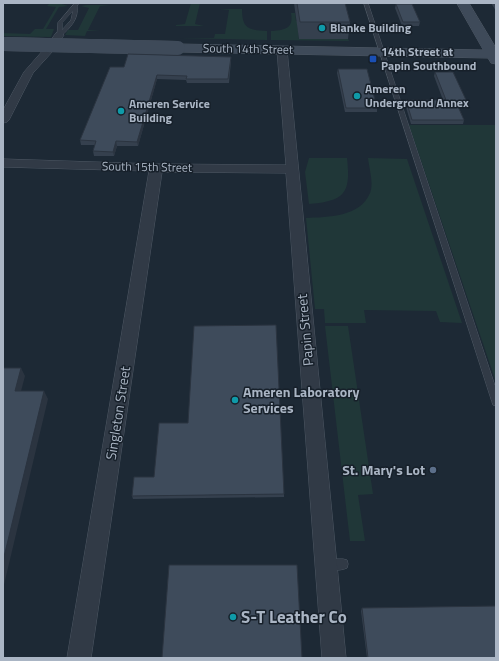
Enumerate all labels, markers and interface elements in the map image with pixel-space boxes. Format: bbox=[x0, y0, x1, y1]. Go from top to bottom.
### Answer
place label: Blanke Building bbox=[330, 18, 412, 37]
marker: Blanke Building bbox=[317, 23, 327, 33]
street label: South 14th Street bbox=[203, 38, 294, 59]
place label: 14th Street at Papin Southbound bbox=[381, 42, 476, 75]
marker: 14th Street at Papin Southbound bbox=[368, 54, 378, 64]
place label: Ameren Underground Annex bbox=[365, 79, 469, 112]
marker: Ameren Underground Annex bbox=[352, 91, 362, 101]
place label: Ameren Service Building bbox=[129, 94, 210, 127]
marker: Ameren Service Building bbox=[116, 106, 126, 116]
street label: South 15th Street bbox=[102, 156, 193, 177]
street label: Papin Street bbox=[291, 293, 318, 367]
street label: Singleton Street bbox=[100, 364, 135, 461]
place label: Ameren Laboratory Services bbox=[243, 381, 359, 418]
marker: Ameren Laboratory Services bbox=[230, 395, 240, 405]
place label: St. Mary's Lot bbox=[342, 459, 425, 480]
marker: St. Mary's Lot bbox=[428, 465, 438, 475]
place label: S-T Leather Co bbox=[241, 604, 347, 630]
marker: S-T Leather Co bbox=[228, 612, 238, 622]

